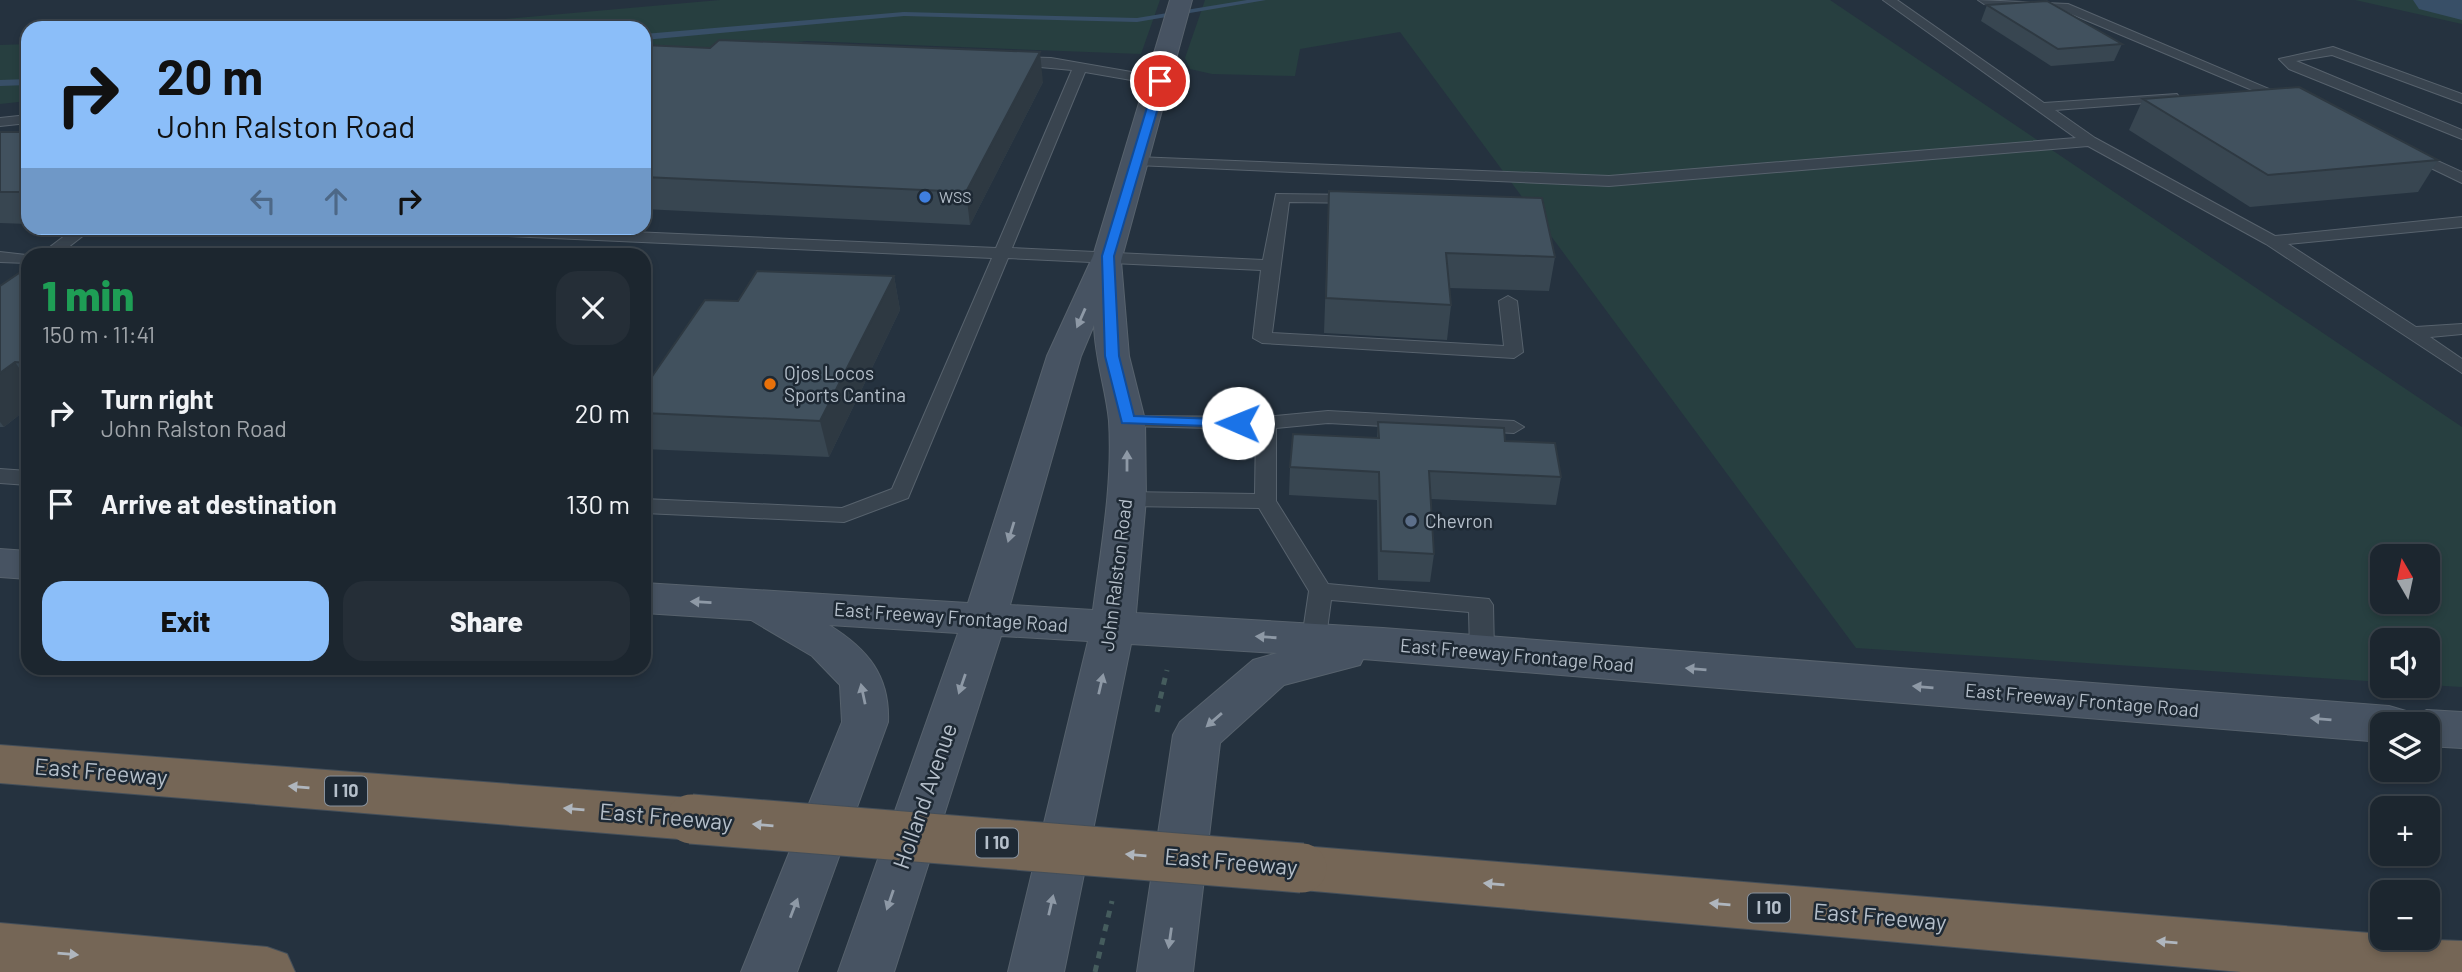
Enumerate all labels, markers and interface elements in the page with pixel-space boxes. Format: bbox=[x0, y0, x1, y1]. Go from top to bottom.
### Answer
text: 20 m bbox=[157, 46, 263, 105]
icon: right bbox=[42, 49, 133, 140]
pin bbox=[1130, 51, 1190, 111]
icon: arrive bbox=[1141, 62, 1179, 100]
text: John Ralston Road bbox=[157, 106, 415, 144]
icon: left bbox=[244, 182, 282, 220]
icon: ahead bbox=[317, 182, 355, 220]
icon: right bbox=[390, 182, 428, 220]
place label: WSS bbox=[939, 187, 972, 206]
marker: WSS bbox=[917, 189, 933, 205]
text: 1 min bbox=[42, 269, 134, 319]
button: close bbox=[556, 271, 630, 345]
one-way arrow bbox=[1075, 308, 1086, 329]
text: 150 m · 11:41 bbox=[42, 320, 155, 348]
place label: Ojos Locos Sports Cantina bbox=[784, 361, 906, 406]
marker: Ojos Locos Sports Cantina bbox=[762, 376, 778, 392]
text: Turn right bbox=[101, 383, 214, 414]
position arrow bbox=[1201, 386, 1275, 460]
icon: right bbox=[42, 394, 80, 432]
text: 20 m bbox=[575, 397, 630, 428]
text: John Ralston Road bbox=[101, 414, 287, 442]
one-way arrow bbox=[1121, 450, 1133, 472]
icon: arrive bbox=[42, 485, 80, 523]
text: Arrive at destination bbox=[101, 488, 337, 519]
text: 130 m bbox=[566, 488, 630, 519]
street label: John Ralston Road bbox=[1095, 497, 1136, 653]
place label: Chevron bbox=[1425, 509, 1493, 532]
marker: Chevron bbox=[1403, 513, 1419, 529]
one-way arrow bbox=[1005, 521, 1015, 542]
north arrow bbox=[2370, 544, 2440, 614]
map controls bbox=[2370, 544, 2440, 950]
button: Exit bbox=[42, 581, 329, 661]
button: Share bbox=[343, 581, 630, 661]
one-way arrow bbox=[690, 596, 712, 607]
street label: East Freeway Frontage Road bbox=[833, 597, 1069, 636]
button: sound bbox=[2370, 628, 2440, 698]
one-way arrow bbox=[1255, 631, 1277, 642]
street label: East Freeway Frontage Road bbox=[1399, 633, 1635, 676]
one-way arrow bbox=[1685, 663, 1707, 674]
one-way arrow bbox=[1095, 672, 1106, 694]
one-way arrow bbox=[956, 674, 967, 695]
street label: East Freeway Frontage Road bbox=[1964, 678, 2200, 721]
one-way arrow bbox=[1912, 681, 1934, 692]
one-way arrow bbox=[858, 683, 869, 705]
one-way arrow bbox=[1205, 712, 1223, 728]
button: layers bbox=[2370, 712, 2440, 782]
one-way arrow bbox=[2310, 713, 2332, 724]
street label: Holland Avenue bbox=[886, 719, 962, 872]
street label: East Freeway bbox=[33, 751, 169, 791]
road number: I 10 bbox=[325, 776, 367, 806]
one-way arrow bbox=[287, 781, 309, 792]
street label: East Freeway bbox=[598, 796, 734, 836]
button: + bbox=[2370, 796, 2440, 866]
one-way arrow bbox=[563, 803, 585, 814]
one-way arrow bbox=[752, 819, 774, 830]
road number: I 10 bbox=[976, 828, 1018, 858]
street label: East Freeway bbox=[1163, 841, 1299, 881]
one-way arrow bbox=[1125, 849, 1147, 860]
one-way arrow bbox=[1483, 878, 1505, 889]
button: − bbox=[2370, 880, 2440, 950]
one-way arrow bbox=[884, 890, 895, 911]
one-way arrow bbox=[1045, 894, 1056, 916]
road number: I 10 bbox=[1748, 894, 1790, 923]
street label: East Freeway bbox=[1812, 896, 1948, 936]
one-way arrow bbox=[788, 898, 799, 919]
one-way arrow bbox=[1709, 898, 1731, 909]
one-way arrow bbox=[1164, 927, 1175, 949]
one-way arrow bbox=[2156, 936, 2178, 947]
one-way arrow bbox=[57, 949, 79, 960]

